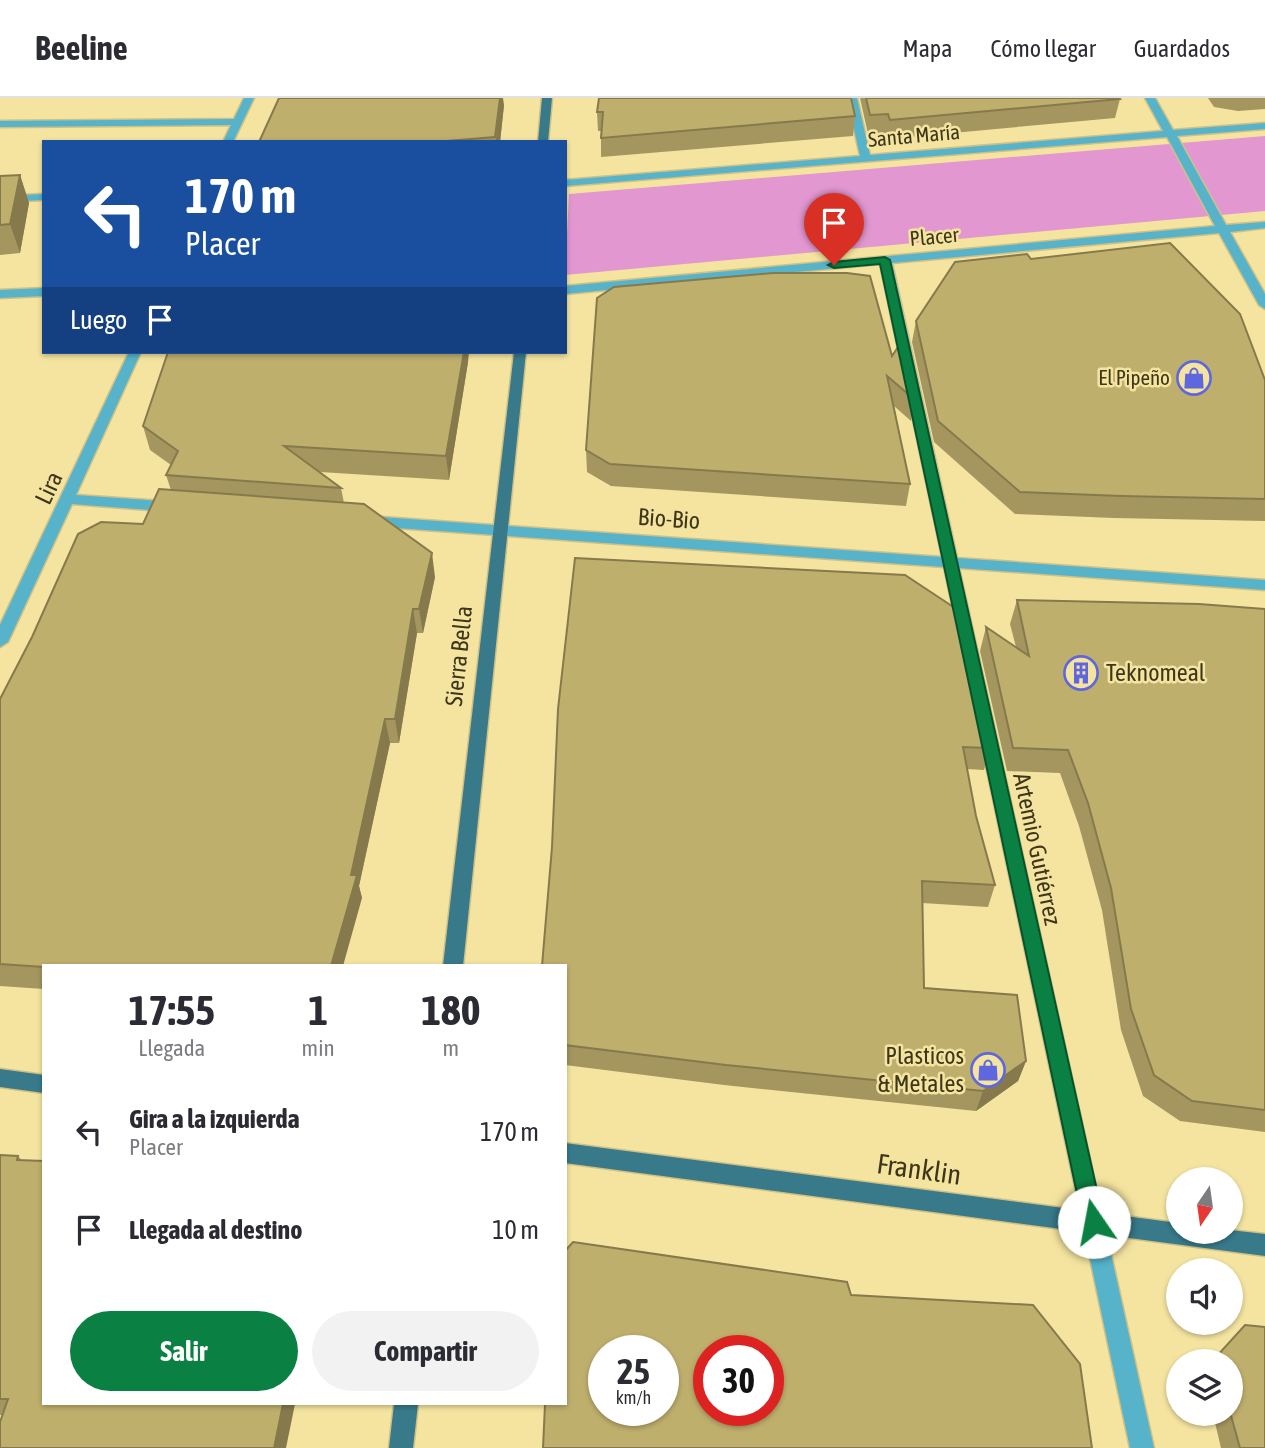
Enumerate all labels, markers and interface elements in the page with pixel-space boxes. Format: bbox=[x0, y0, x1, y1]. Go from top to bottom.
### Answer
text: Beeline bbox=[35, 29, 128, 67]
text: Mapa bbox=[903, 35, 952, 62]
text: Cómo llegar bbox=[990, 35, 1096, 62]
text: Guardados bbox=[1134, 35, 1230, 62]
street label: Santa María bbox=[867, 119, 961, 151]
text: 170 m bbox=[185, 167, 296, 223]
icon: left bbox=[70, 168, 161, 259]
pin bbox=[804, 193, 864, 265]
icon: arrive bbox=[815, 204, 853, 242]
street label: Placer bbox=[908, 222, 960, 250]
text: Placer bbox=[185, 225, 260, 262]
icon: arrive bbox=[141, 301, 179, 339]
text: Luego bbox=[70, 305, 127, 335]
shop icon: El Pipeño bbox=[1175, 359, 1213, 397]
place label: El Pipeño bbox=[1098, 365, 1170, 389]
street label: Lira bbox=[29, 467, 68, 508]
street label: Bio-Bio bbox=[637, 503, 701, 534]
street label: Sierra Bella bbox=[440, 604, 477, 707]
building icon: Teknomeal bbox=[1062, 654, 1100, 692]
place label: Teknomeal bbox=[1106, 659, 1206, 686]
street label: Artemio Gutiérrez bbox=[1008, 770, 1067, 928]
text: 17:55 bbox=[129, 986, 215, 1034]
text: 1 bbox=[308, 986, 328, 1034]
text: 180 bbox=[421, 986, 480, 1034]
text: Llegada bbox=[138, 1035, 205, 1061]
text: min bbox=[302, 1035, 335, 1061]
text: m bbox=[443, 1035, 459, 1061]
place label: Plasticos & Metales bbox=[878, 1042, 964, 1097]
shop icon: Plasticos & Metales bbox=[969, 1051, 1007, 1089]
text: Gira a la izquierda bbox=[129, 1104, 300, 1134]
icon: left bbox=[70, 1113, 108, 1151]
text: 170 m bbox=[480, 1117, 539, 1147]
text: Placer bbox=[129, 1134, 183, 1160]
street label: Franklin bbox=[875, 1147, 963, 1191]
north arrow bbox=[1166, 1167, 1242, 1244]
map controls bbox=[1166, 1167, 1243, 1426]
position arrow bbox=[1057, 1185, 1131, 1259]
icon: arrive bbox=[70, 1211, 108, 1249]
text: Llegada al destino bbox=[129, 1215, 302, 1245]
text: 10 m bbox=[492, 1215, 539, 1245]
button: sound bbox=[1166, 1258, 1243, 1335]
button: Salir bbox=[70, 1311, 298, 1391]
button: Compartir bbox=[312, 1311, 539, 1391]
speed limit sign: 30 bbox=[693, 1335, 784, 1426]
button: layers bbox=[1166, 1349, 1243, 1426]
text: 25 bbox=[617, 1351, 650, 1391]
text: km/h bbox=[616, 1387, 651, 1408]

